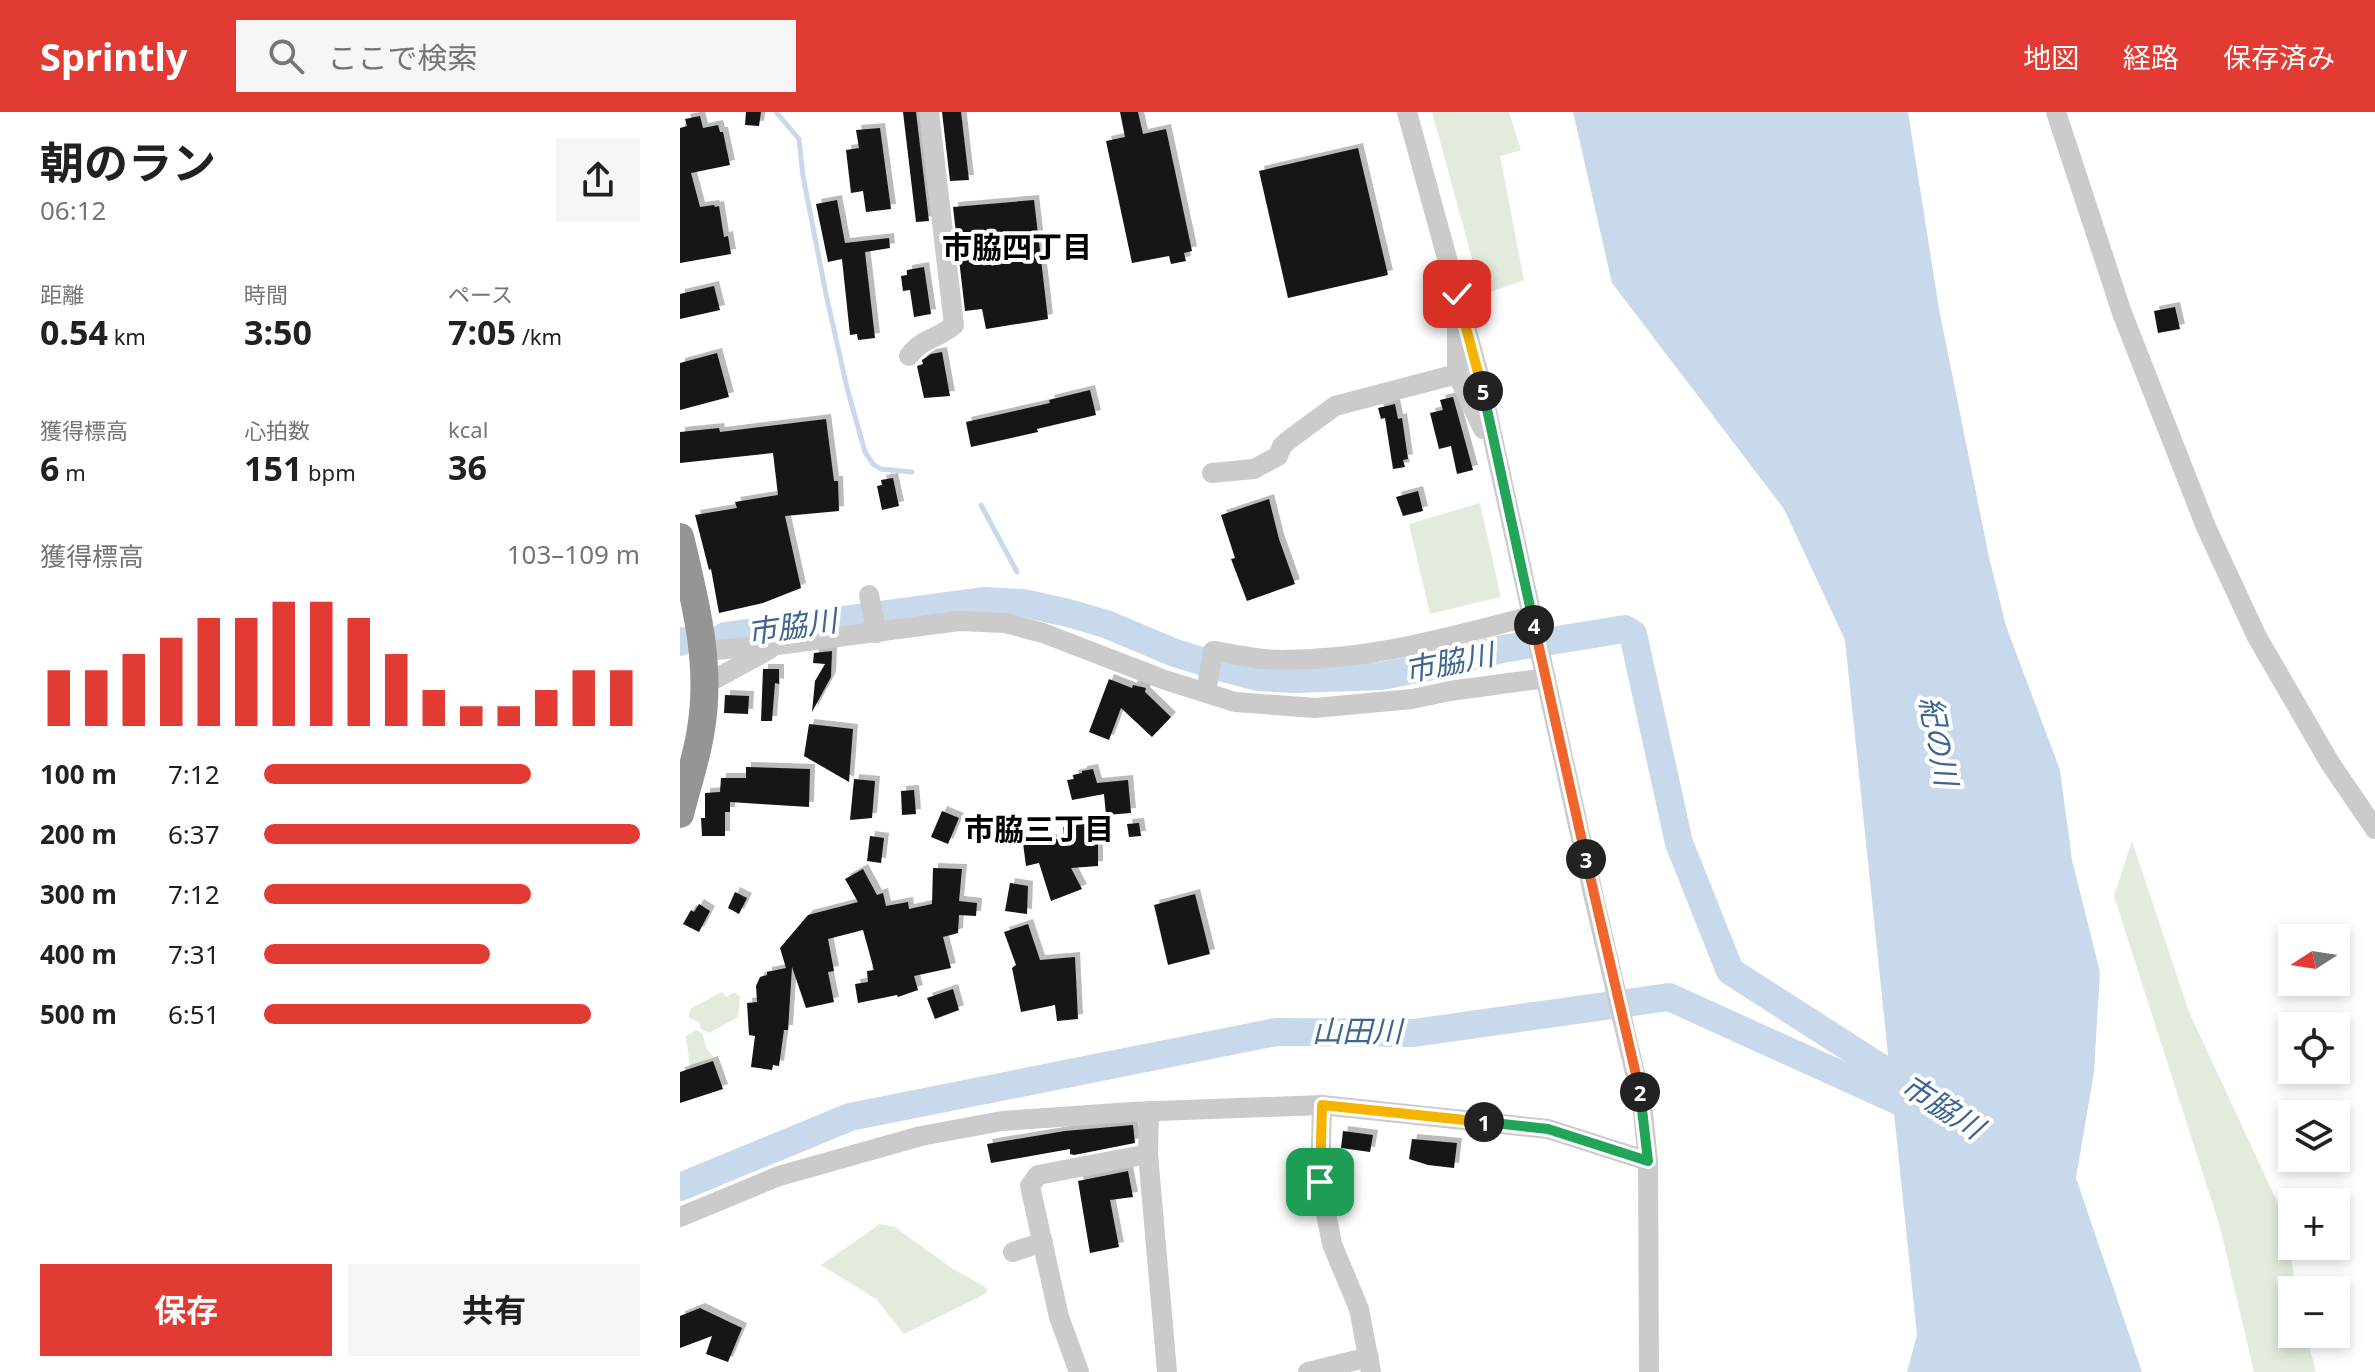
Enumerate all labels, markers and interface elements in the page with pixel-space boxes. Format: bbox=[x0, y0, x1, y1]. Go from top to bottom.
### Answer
search box bbox=[236, 20, 796, 92]
text: Sprintly bbox=[40, 30, 188, 82]
icon: search bbox=[264, 34, 308, 78]
text: ここで検索 bbox=[328, 37, 478, 78]
text: 地図 bbox=[2023, 38, 2079, 76]
text: 経路 bbox=[2123, 38, 2179, 76]
text: 保存済み bbox=[2223, 38, 2335, 76]
text: 朝のラン bbox=[40, 132, 216, 192]
button: share bbox=[556, 138, 640, 222]
text: 06:12 bbox=[40, 192, 106, 228]
district label: 市脇四丁目 bbox=[942, 226, 1092, 267]
pin bbox=[1423, 260, 1491, 328]
icon: check bbox=[1435, 272, 1479, 316]
text: 距離 bbox=[40, 279, 84, 309]
text: 時間 bbox=[244, 279, 288, 309]
text: ペース bbox=[448, 279, 513, 309]
text: 0.54 bbox=[40, 309, 108, 355]
text: 3:50 bbox=[244, 309, 312, 355]
text: 7:05 bbox=[448, 309, 516, 355]
text: km bbox=[108, 321, 146, 351]
text: /km bbox=[516, 321, 562, 351]
pin: 5 bbox=[1463, 371, 1503, 411]
text: 5 bbox=[1477, 376, 1489, 406]
text: kcal bbox=[448, 414, 488, 444]
text: 獲得標高 bbox=[40, 415, 128, 445]
text: 心拍数 bbox=[244, 415, 310, 445]
text: 36 bbox=[448, 444, 487, 490]
text: 6 bbox=[40, 445, 59, 491]
text: 151 bbox=[244, 445, 302, 491]
text: m bbox=[59, 457, 86, 487]
text: bpm bbox=[302, 457, 356, 487]
text: 103–109 m bbox=[507, 536, 640, 572]
text: 獲得標高 bbox=[40, 538, 144, 574]
water label: 市脇川 bbox=[744, 599, 842, 652]
pin: 4 bbox=[1514, 605, 1554, 645]
text: 4 bbox=[1528, 610, 1540, 640]
water label: 市脇川 bbox=[1401, 632, 1500, 690]
water label: 紀の川 bbox=[1911, 693, 1969, 792]
text: 100 m bbox=[40, 756, 117, 792]
text: 7:12 bbox=[168, 756, 220, 792]
district label: 市脇三丁目 bbox=[964, 808, 1114, 849]
text: 200 m bbox=[40, 816, 117, 852]
text: 6:37 bbox=[168, 816, 220, 852]
pin: 3 bbox=[1566, 839, 1606, 879]
text: 3 bbox=[1580, 844, 1592, 874]
text: 300 m bbox=[40, 876, 117, 912]
text: 7:12 bbox=[168, 876, 220, 912]
north arrow bbox=[2278, 924, 2350, 996]
map controls bbox=[2278, 924, 2350, 1348]
text: 400 m bbox=[40, 936, 117, 972]
text: 7:31 bbox=[168, 936, 220, 972]
text: 500 m bbox=[40, 996, 117, 1032]
text: 6:51 bbox=[168, 996, 220, 1032]
water label: 山田川 bbox=[1312, 1010, 1405, 1051]
button: locate bbox=[2278, 1012, 2350, 1084]
water label: 市脇川 bbox=[1894, 1064, 1994, 1149]
pin: 2 bbox=[1620, 1072, 1660, 1112]
text: 2 bbox=[1634, 1077, 1646, 1107]
button: layers bbox=[2278, 1100, 2350, 1172]
pin: 1 bbox=[1464, 1102, 1504, 1142]
text: 1 bbox=[1478, 1107, 1490, 1137]
pin bbox=[1286, 1148, 1354, 1216]
icon: arrive bbox=[1298, 1160, 1342, 1204]
button: + bbox=[2278, 1188, 2350, 1260]
button: 保存 bbox=[40, 1264, 332, 1356]
button: 共有 bbox=[348, 1264, 640, 1356]
button: − bbox=[2278, 1276, 2350, 1348]

